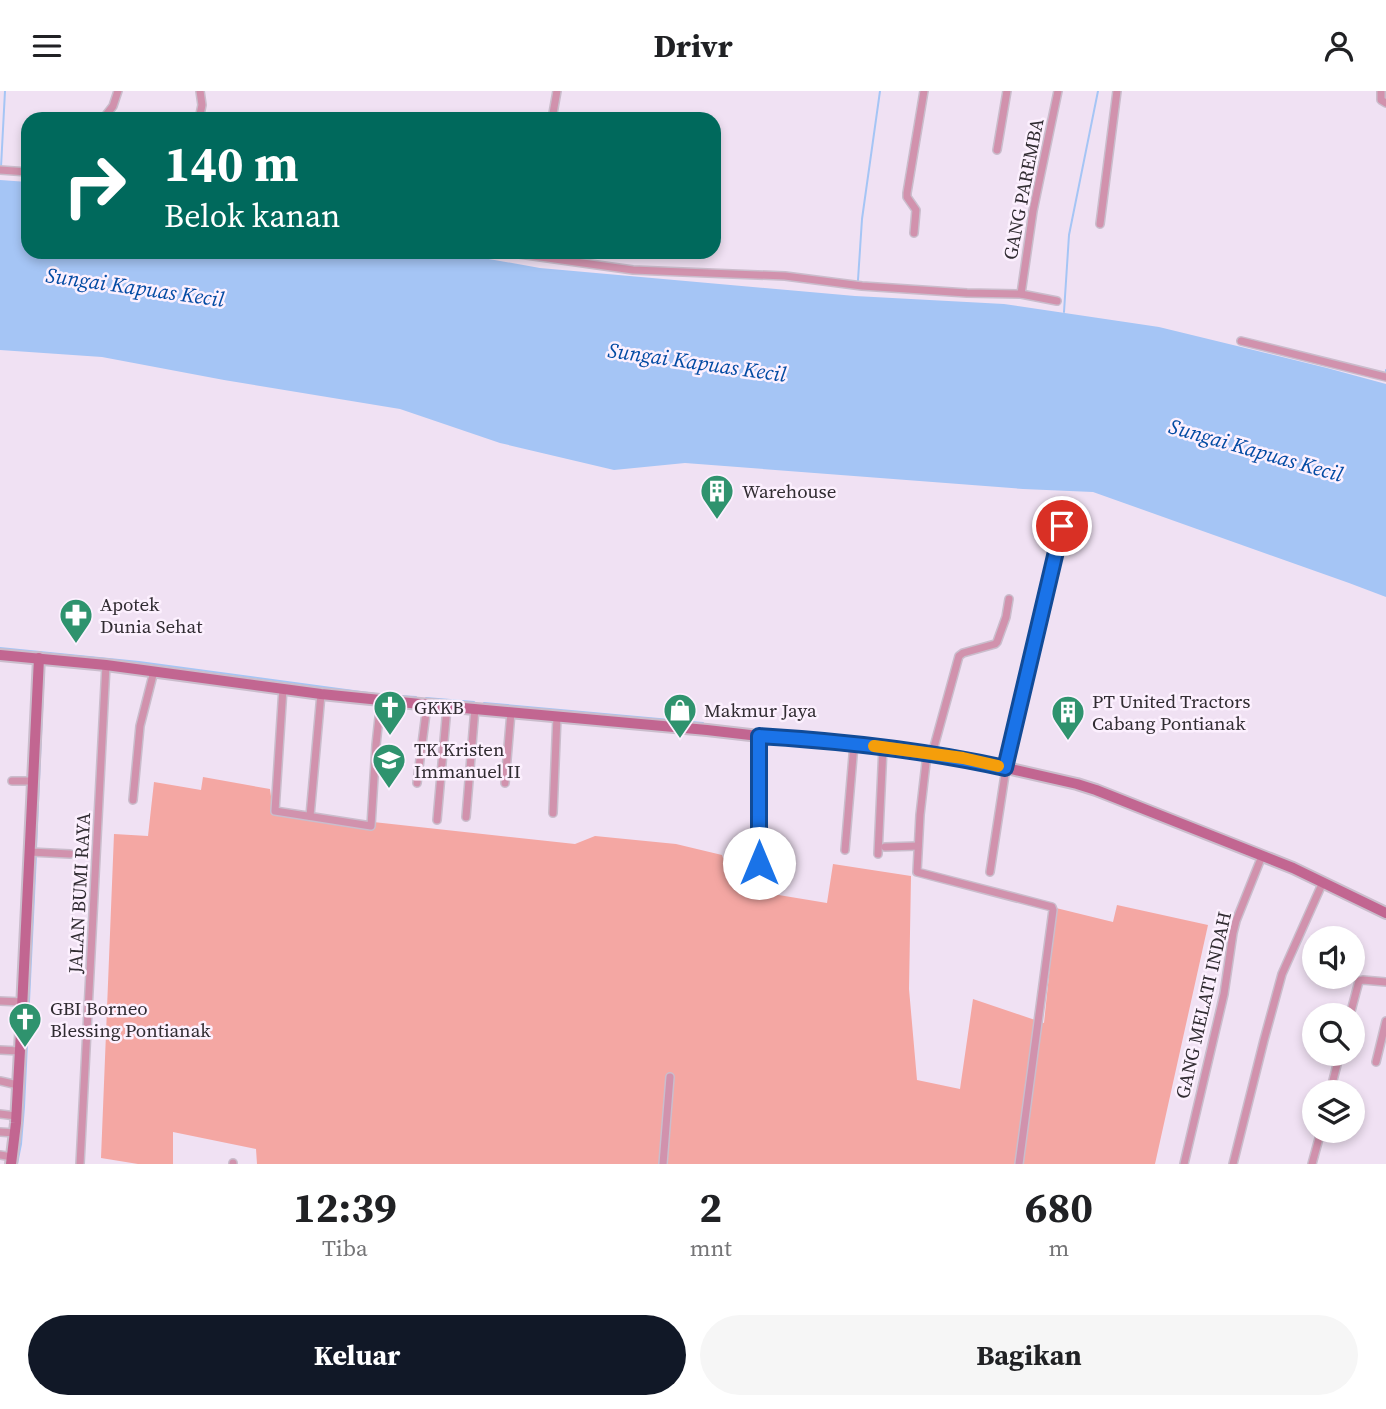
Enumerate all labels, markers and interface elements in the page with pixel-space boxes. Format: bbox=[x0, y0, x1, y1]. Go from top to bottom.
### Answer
text: Drivr bbox=[653, 24, 733, 68]
icon: menu bbox=[28, 27, 66, 65]
icon: person bbox=[1320, 27, 1358, 65]
street label: GANG PAREMBA bbox=[997, 116, 1050, 262]
text: 140 m bbox=[164, 130, 299, 197]
icon: right bbox=[49, 140, 140, 231]
text: Belok kanan bbox=[164, 194, 340, 238]
water label: Sungai Kapuas Kecil bbox=[44, 260, 226, 314]
water label: Sungai Kapuas Kecil bbox=[606, 335, 788, 389]
water label: Sungai Kapuas Kecil bbox=[1166, 411, 1346, 489]
building icon: Warehouse bbox=[698, 472, 736, 521]
place label: Warehouse bbox=[742, 478, 837, 504]
pin bbox=[1032, 496, 1092, 556]
icon: arrive bbox=[1043, 507, 1081, 545]
place label: Apotek Dunia Sehat bbox=[100, 591, 203, 639]
pharmacy icon: Apotek Dunia Sehat bbox=[57, 596, 95, 645]
church icon: GKKB bbox=[371, 688, 409, 737]
place label: PT United Tractors Cabang Pontianak bbox=[1092, 688, 1250, 736]
shop icon: Makmur Jaya bbox=[661, 691, 699, 740]
building icon: PT United Tractors Cabang Pontianak bbox=[1049, 693, 1087, 742]
place label: GKKB bbox=[414, 694, 464, 720]
place label: Makmur Jaya bbox=[704, 697, 817, 723]
place label: TK Kristen Immanuel II bbox=[414, 736, 521, 784]
school or university icon: TK Kristen Immanuel II bbox=[370, 741, 408, 790]
street label: JALAN BUMI RAYA bbox=[62, 812, 96, 975]
position arrow bbox=[722, 826, 796, 900]
street label: GANG MELATI INDAH bbox=[1169, 909, 1237, 1101]
map controls bbox=[1302, 926, 1365, 1143]
button: sound bbox=[1302, 926, 1365, 989]
place label: GBI Borneo Blessing Pontianak bbox=[50, 995, 211, 1043]
church icon: GBI Borneo Blessing Pontianak bbox=[6, 1000, 44, 1049]
button: search bbox=[1302, 1003, 1365, 1066]
button: layers bbox=[1302, 1080, 1365, 1143]
text: 12:39 bbox=[293, 1178, 397, 1236]
text: 2 bbox=[699, 1178, 722, 1236]
text: 680 bbox=[1025, 1178, 1093, 1236]
text: Tiba bbox=[322, 1232, 368, 1264]
text: mnt bbox=[690, 1232, 732, 1264]
text: m bbox=[1048, 1232, 1069, 1264]
button: Keluar bbox=[28, 1315, 686, 1395]
button: Bagikan bbox=[700, 1315, 1358, 1395]

